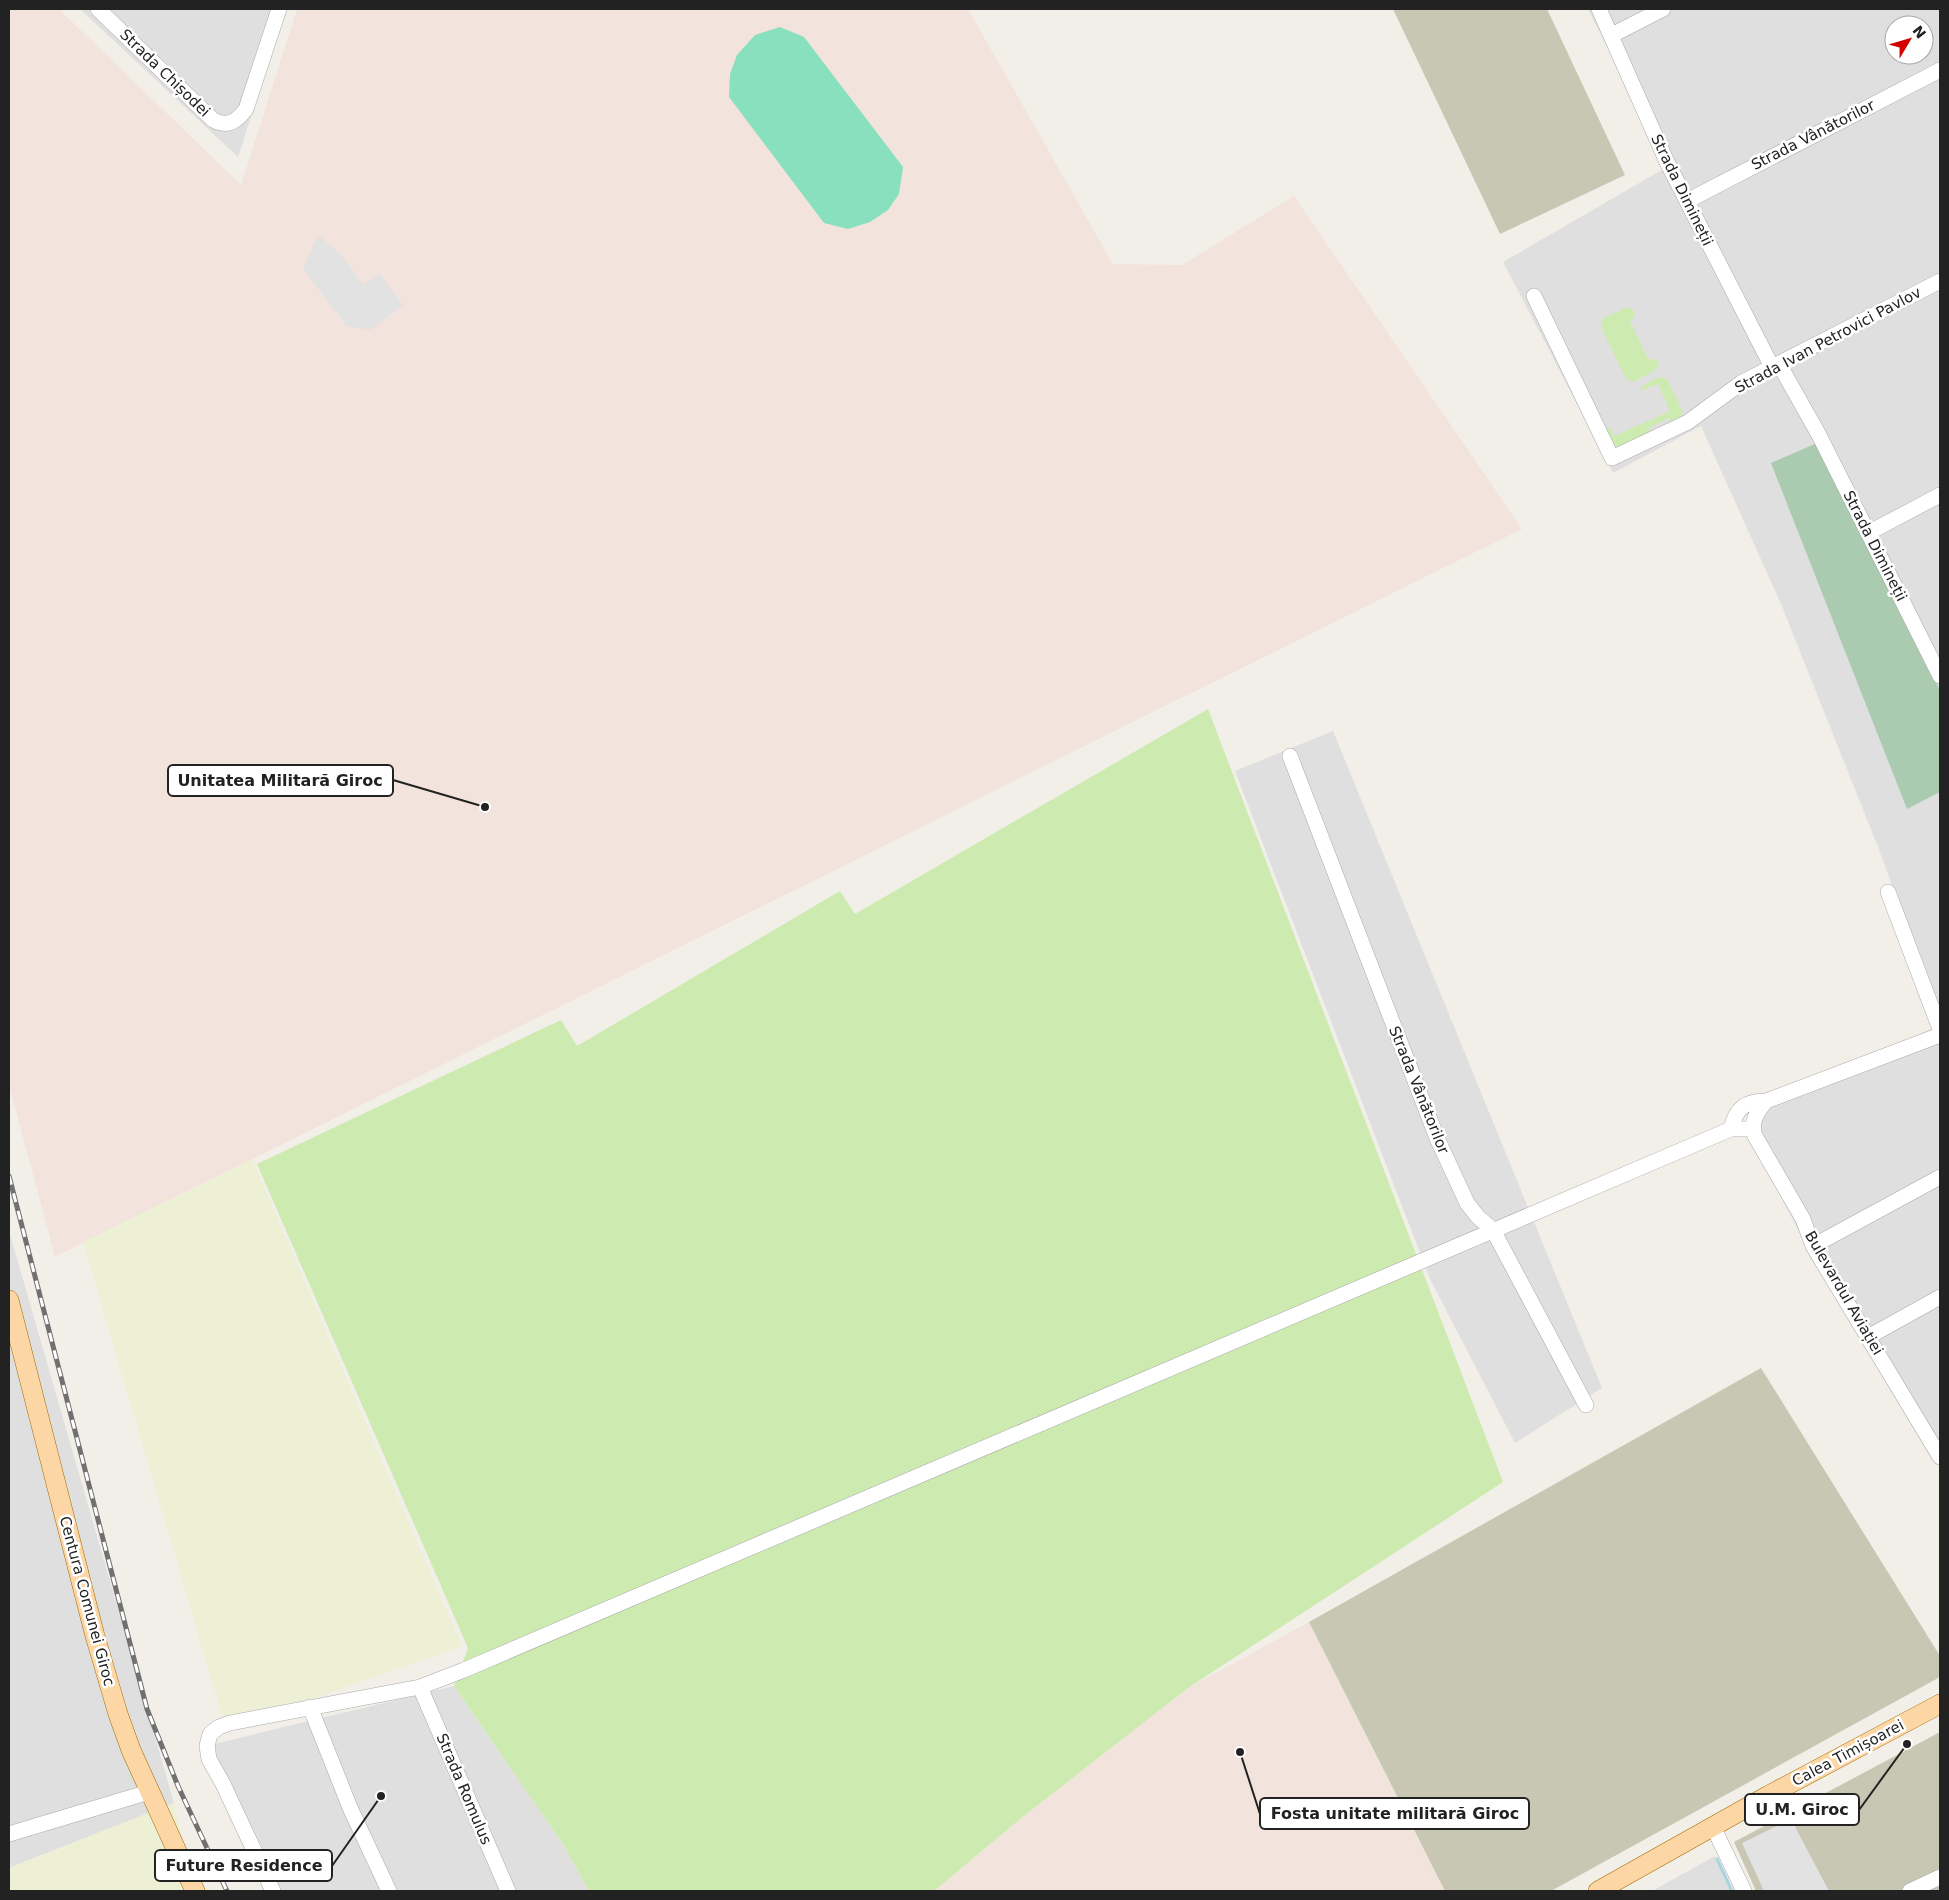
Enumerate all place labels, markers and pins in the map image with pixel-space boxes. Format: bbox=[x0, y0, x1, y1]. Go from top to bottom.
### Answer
callout: Unitatea Militară Giroc bbox=[168, 765, 393, 796]
callout: U.M. Giroc bbox=[1745, 1794, 1859, 1825]
callout: Fosta unitate militară Giroc bbox=[1260, 1798, 1529, 1829]
callout: Future Residence bbox=[155, 1850, 332, 1881]

